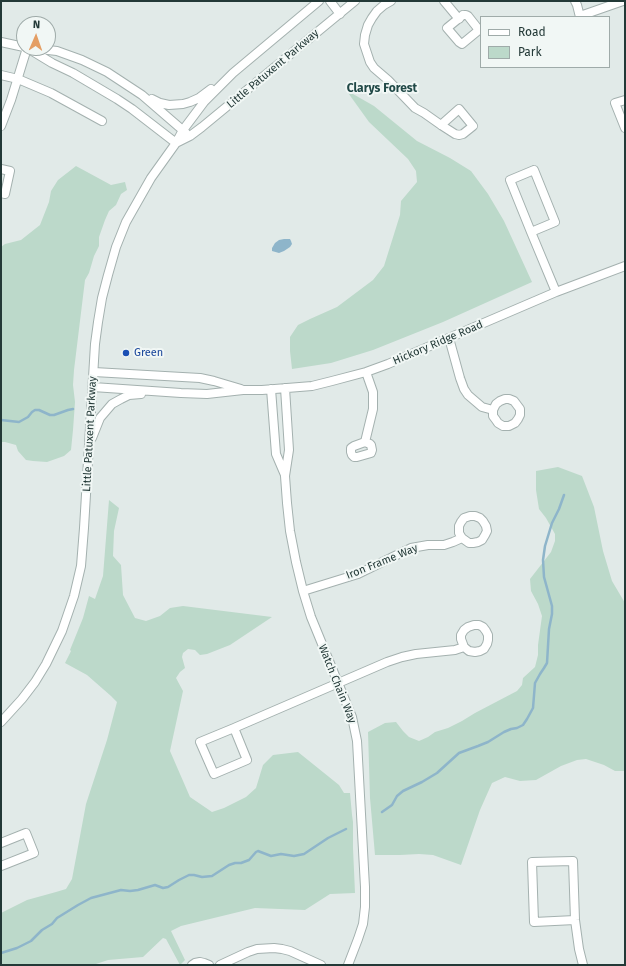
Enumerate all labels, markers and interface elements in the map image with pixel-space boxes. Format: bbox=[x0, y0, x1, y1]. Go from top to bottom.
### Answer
north arrow bbox=[16, 16, 56, 56]
legend bbox=[480, 16, 610, 68]
text: N bbox=[33, 18, 40, 31]
text: Road bbox=[518, 25, 546, 39]
street label: Little Patuxent Parkway bbox=[224, 27, 322, 111]
text: Park bbox=[518, 45, 542, 59]
district label: Clarys Forest bbox=[347, 82, 417, 96]
street label: Hickory Ridge Road bbox=[391, 318, 485, 368]
place label: Green bbox=[134, 346, 163, 360]
marker: Green bbox=[121, 348, 131, 358]
street label: Little Patuxent Parkway bbox=[80, 376, 100, 492]
street label: Iron Frame Way bbox=[344, 542, 420, 582]
street label: Watch Chain Way bbox=[315, 643, 359, 725]

